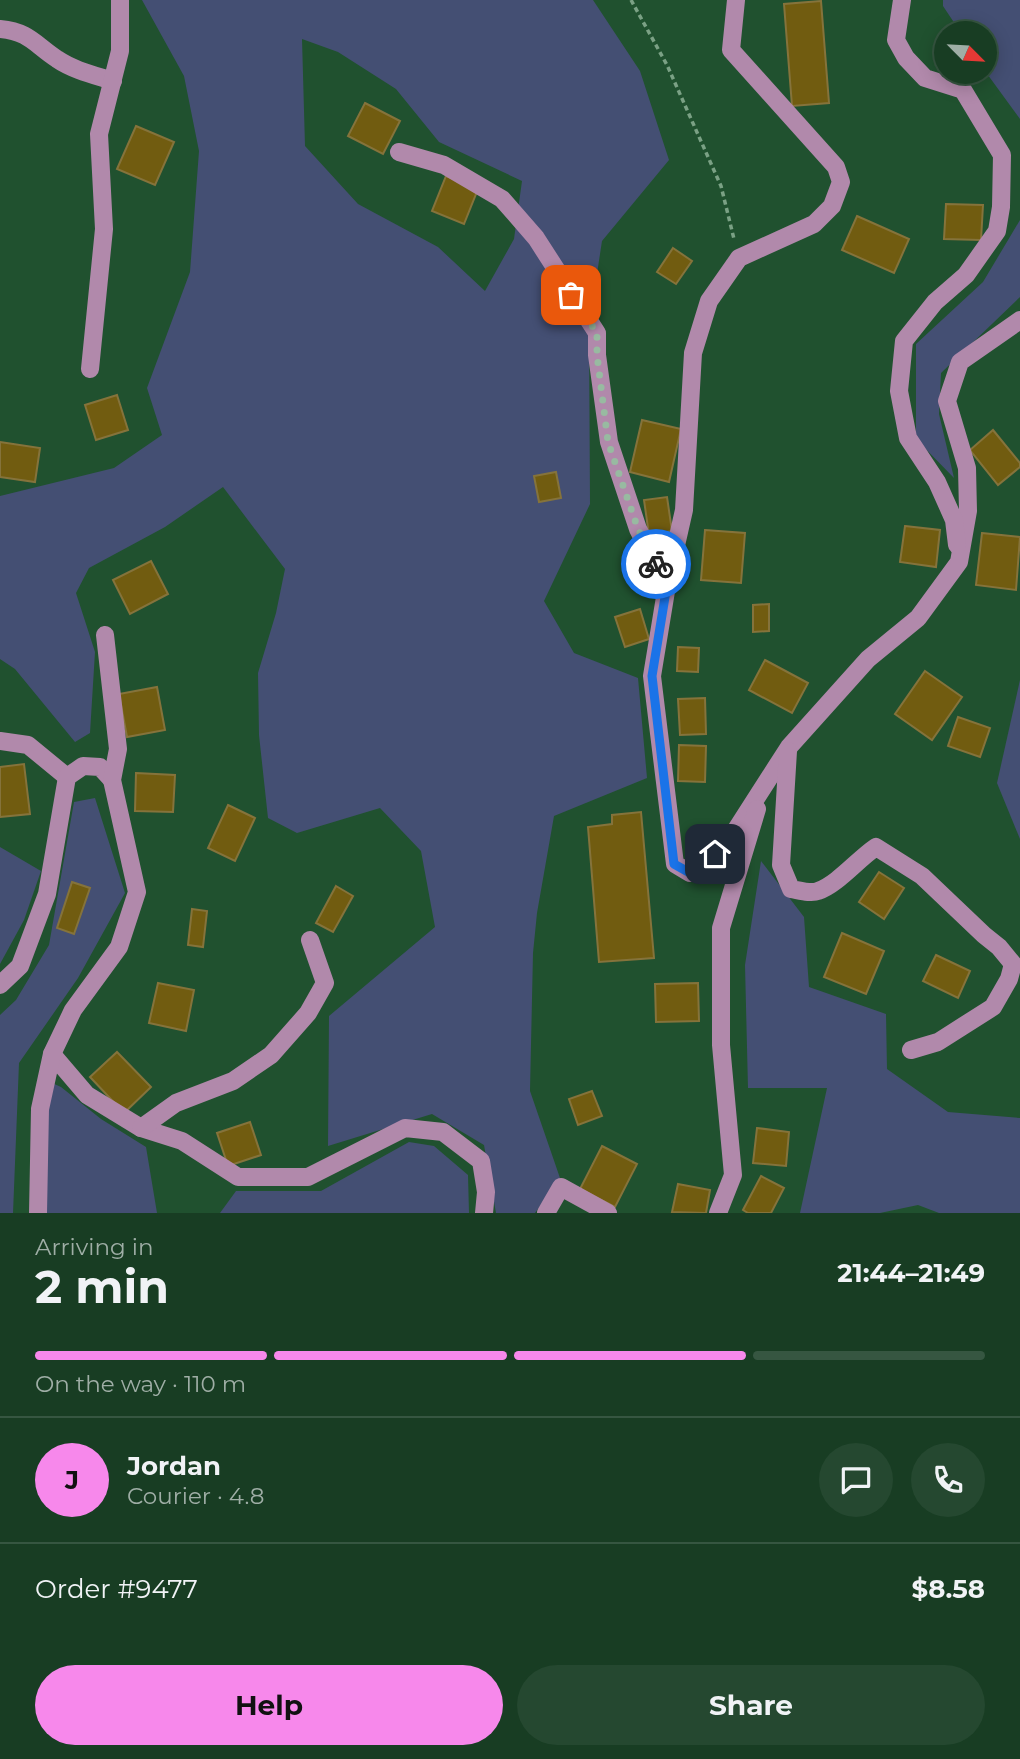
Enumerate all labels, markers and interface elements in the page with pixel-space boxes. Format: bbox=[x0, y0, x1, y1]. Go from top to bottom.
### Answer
north arrow bbox=[934, 21, 998, 84]
map controls bbox=[934, 21, 997, 84]
pin bbox=[541, 265, 601, 325]
icon: bag bbox=[552, 276, 590, 314]
courier bbox=[621, 529, 691, 599]
icon: bike bbox=[637, 545, 675, 583]
pin bbox=[685, 824, 745, 884]
icon: home bbox=[696, 835, 734, 873]
text: Arriving in bbox=[35, 1233, 154, 1261]
text: 21:44–21:49 bbox=[837, 1257, 985, 1289]
text: 2 min bbox=[35, 1258, 169, 1315]
text: On the way · 110 m bbox=[35, 1370, 246, 1398]
button: chat bbox=[819, 1443, 893, 1517]
button: phone bbox=[911, 1443, 985, 1517]
text: Jordan bbox=[127, 1450, 221, 1482]
text: J bbox=[65, 1464, 79, 1496]
text: Courier · 4.8 bbox=[127, 1482, 264, 1510]
text: Order #9477 bbox=[35, 1573, 198, 1605]
text: $8.58 bbox=[912, 1573, 985, 1605]
button: Help bbox=[35, 1665, 503, 1745]
button: Share bbox=[517, 1665, 985, 1745]

